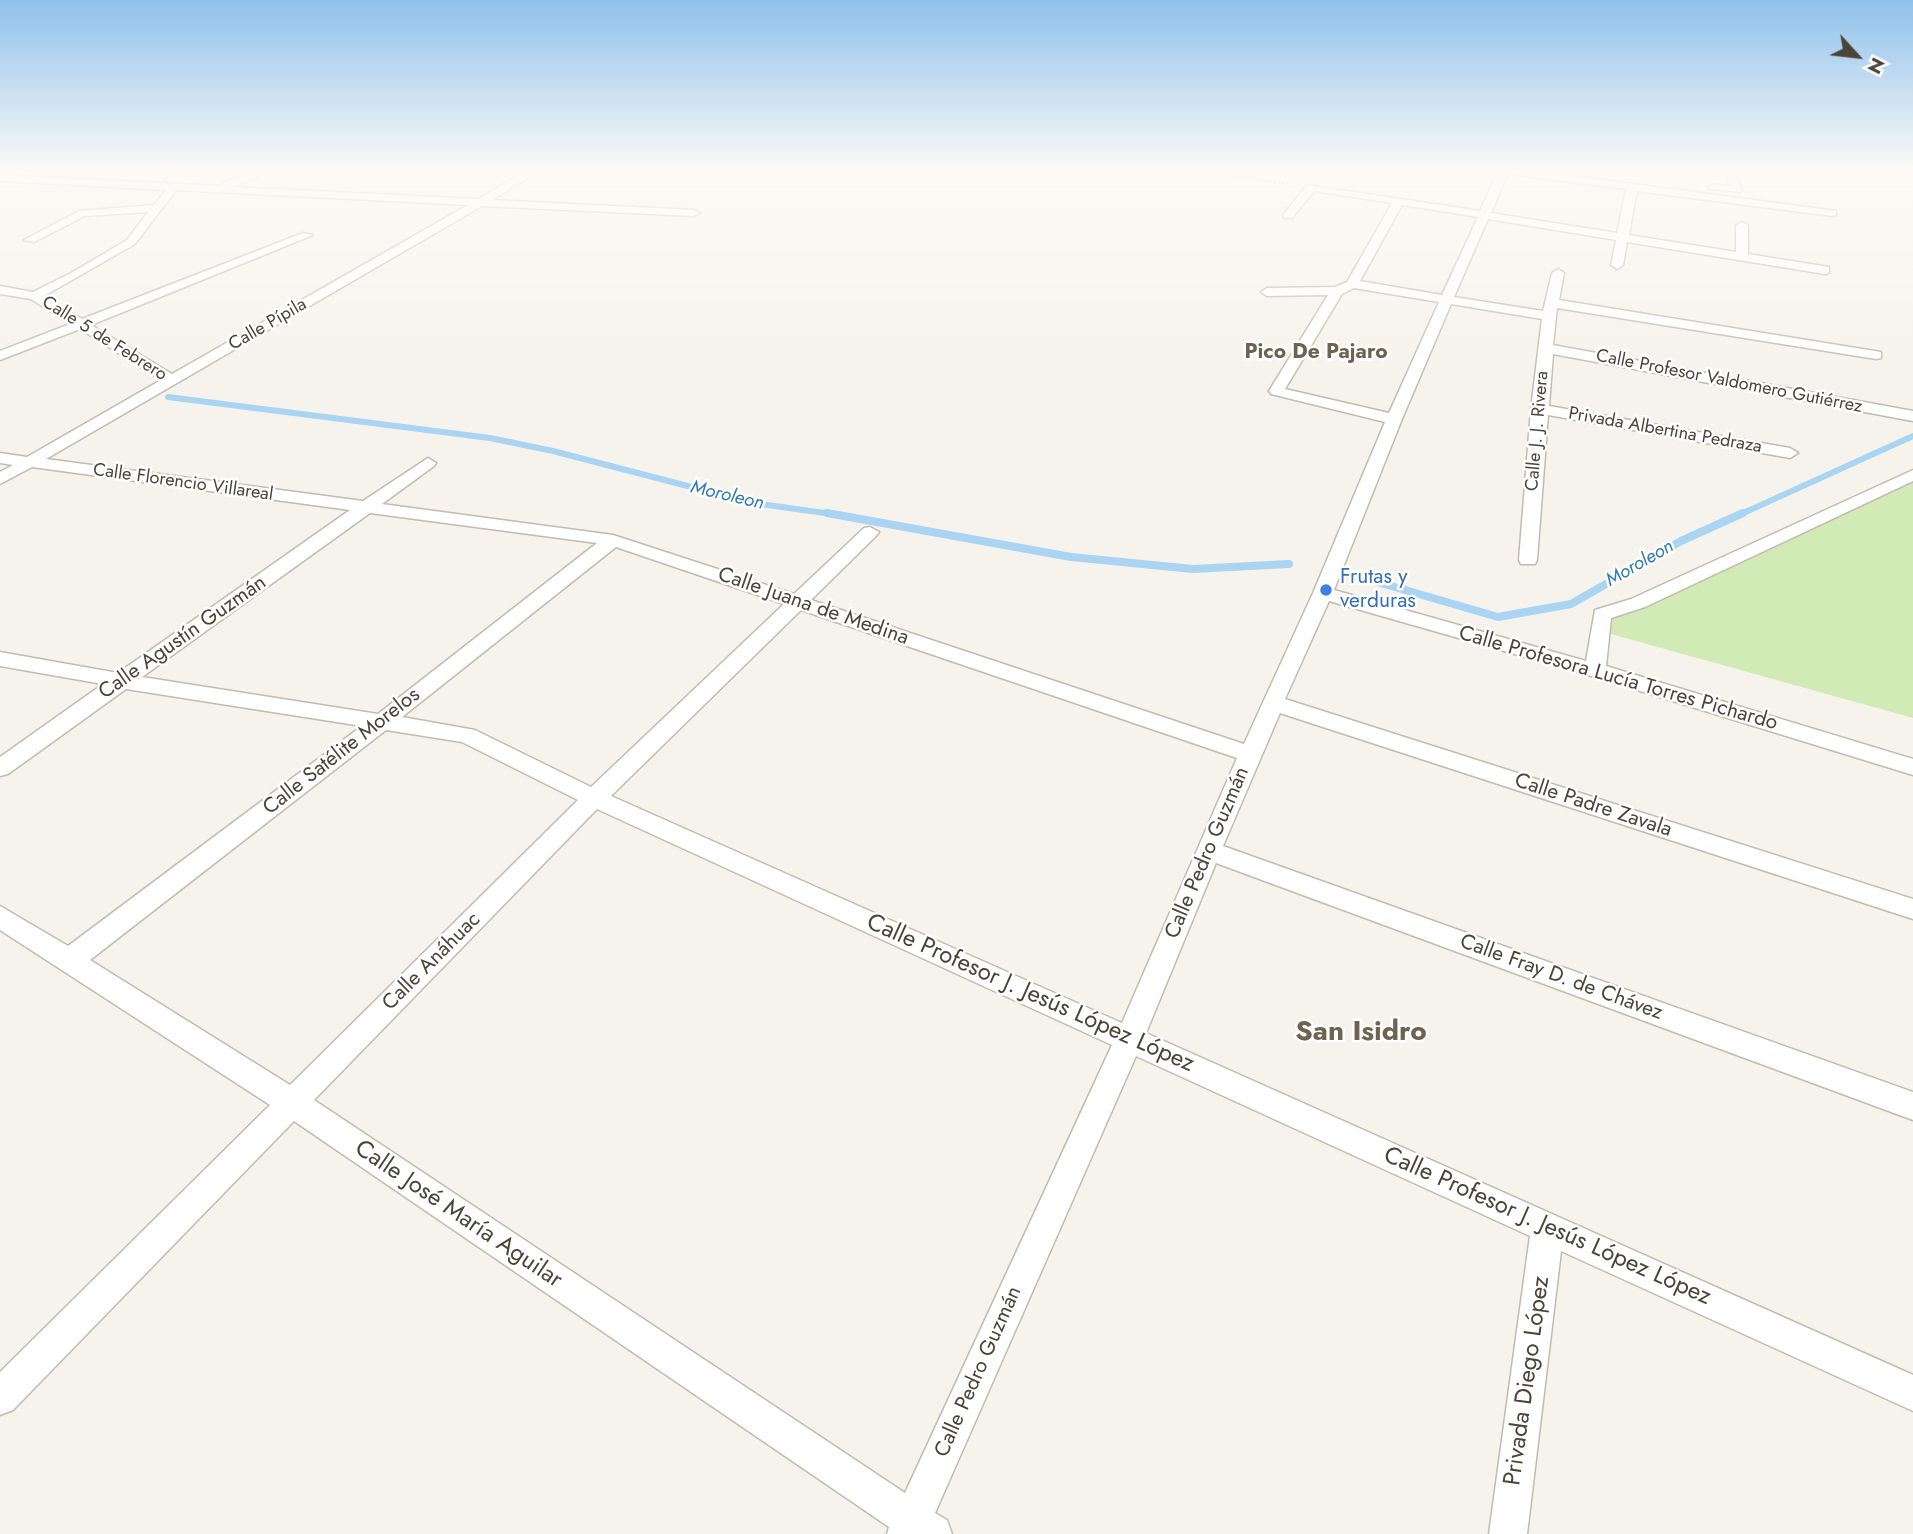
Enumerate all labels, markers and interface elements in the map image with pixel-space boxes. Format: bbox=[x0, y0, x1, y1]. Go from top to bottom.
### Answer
north arrow bbox=[1822, 21, 1892, 91]
text: N bbox=[1861, 53, 1892, 79]
street label: Calle 5 de Febrero bbox=[38, 292, 170, 386]
street label: Calle Pípila bbox=[225, 294, 311, 356]
district label: Pico De Pajaro bbox=[1244, 340, 1388, 366]
street label: Calle Profesor Valdomero Gutiérrez bbox=[1594, 346, 1864, 418]
street label: Calle J. J. Rivera bbox=[1522, 370, 1554, 492]
street label: Privada Albertina Pedraza bbox=[1567, 403, 1763, 459]
street label: Calle Florencio Villareal bbox=[92, 460, 274, 506]
water label: Moroleon bbox=[688, 477, 766, 515]
water label: Moroleon bbox=[1602, 535, 1678, 593]
street label: Calle Juana de Medina bbox=[714, 562, 912, 652]
place label: Frutas y verduras bbox=[1340, 565, 1416, 615]
street label: Calle Agustín Guzmán bbox=[94, 571, 272, 705]
marker: Frutas y verduras bbox=[1318, 582, 1334, 598]
street label: Calle Profesora Lucía Torres Pichardo bbox=[1456, 621, 1780, 737]
street label: Calle Satélite Morelos bbox=[259, 683, 425, 821]
street label: Calle Pedro Guzmán bbox=[1160, 763, 1256, 943]
street label: Calle Padre Zavala bbox=[1511, 769, 1675, 843]
street label: Calle Anáhuac bbox=[378, 908, 486, 1016]
street label: Calle Profesor J. Jesús López López bbox=[862, 909, 1198, 1079]
street label: Calle Fray D. de Chávez bbox=[1456, 930, 1666, 1026]
district label: San Isidro bbox=[1295, 1016, 1427, 1050]
street label: Calle José María Aguilar bbox=[349, 1135, 567, 1295]
street label: Calle Profesor J. Jesús López López bbox=[1379, 1142, 1715, 1312]
street label: Privada Diego López bbox=[1499, 1274, 1557, 1488]
street label: Calle Pedro Guzmán bbox=[930, 1283, 1028, 1461]

